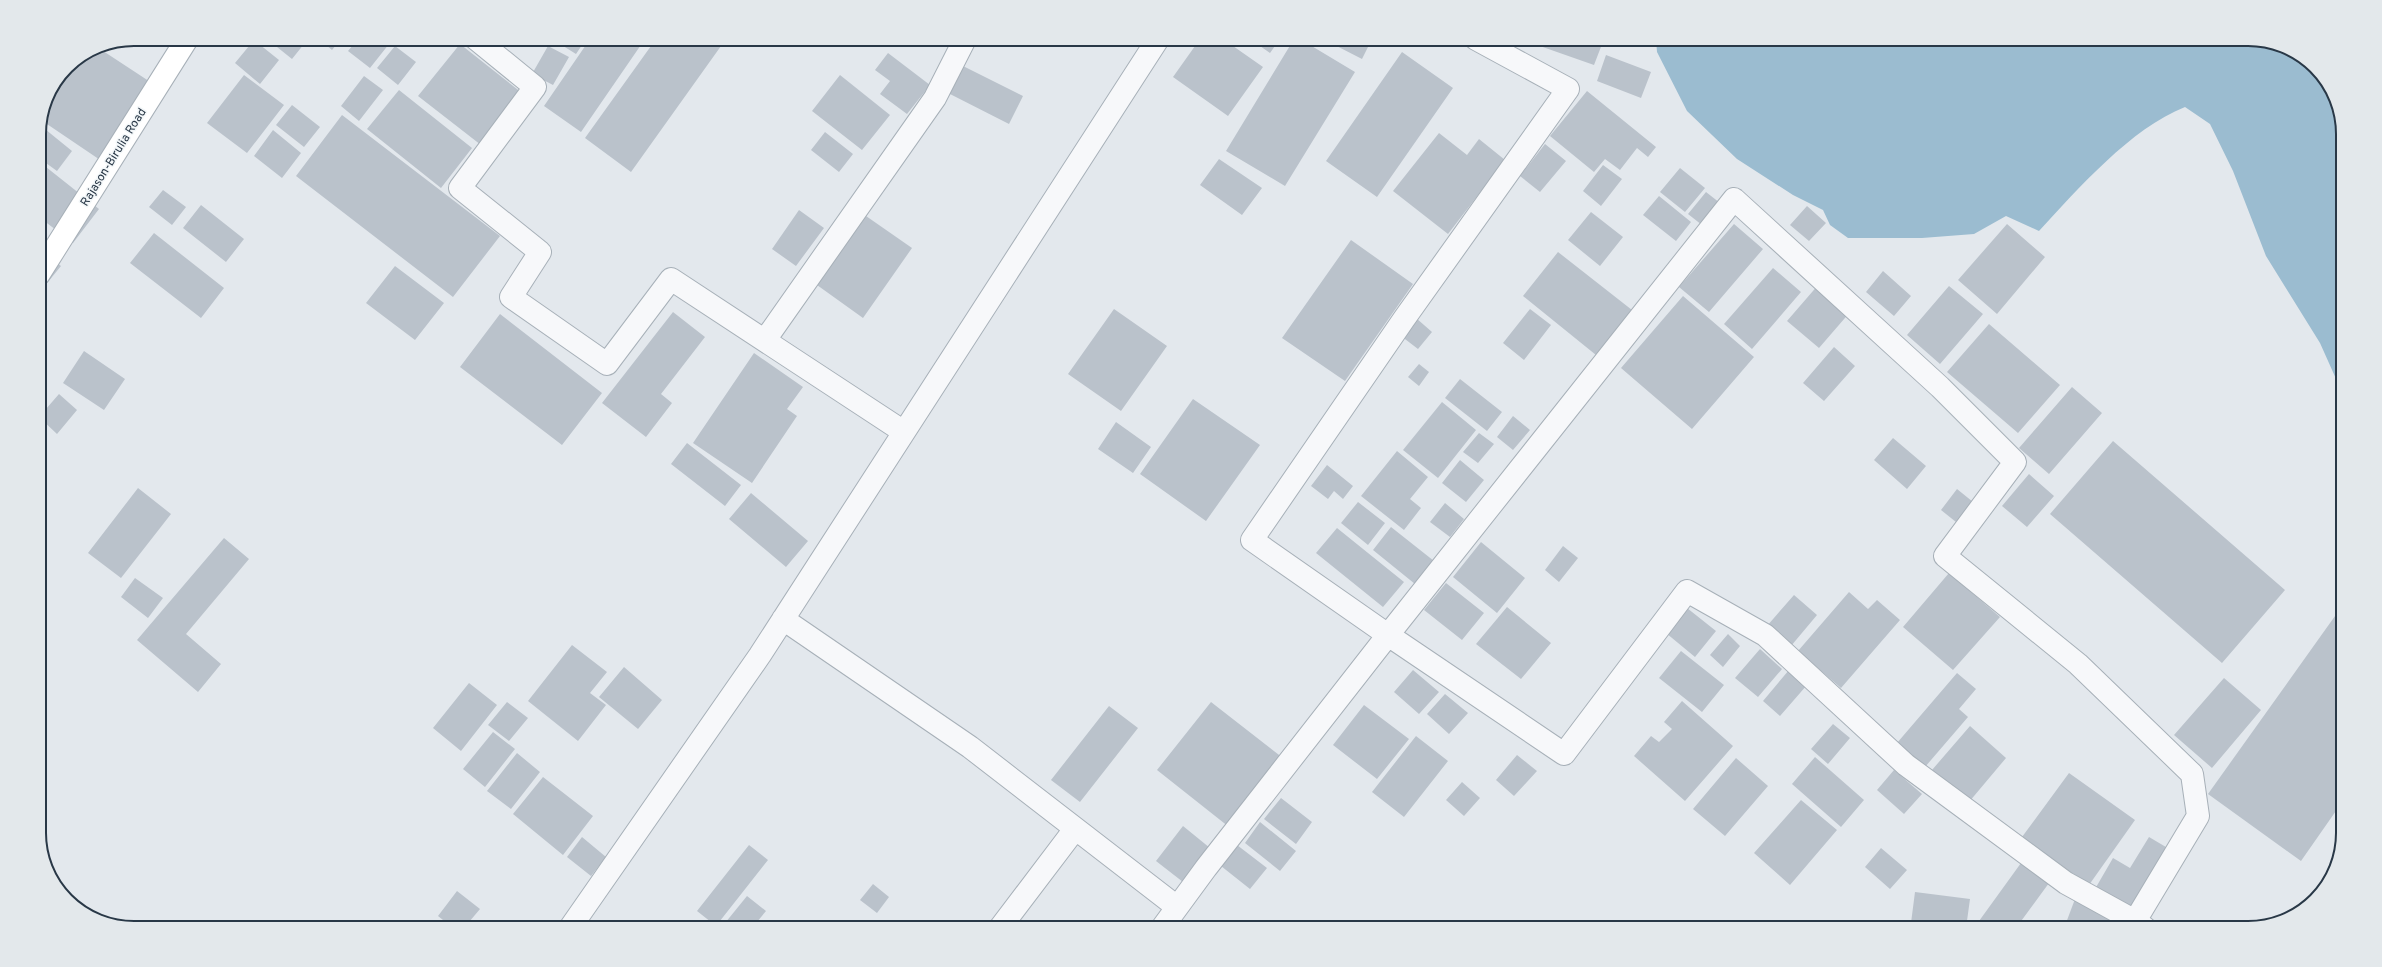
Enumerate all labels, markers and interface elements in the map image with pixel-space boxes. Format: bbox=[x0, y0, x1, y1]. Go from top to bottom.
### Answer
street label: Rajason-Birulia Road bbox=[77, 105, 151, 210]

